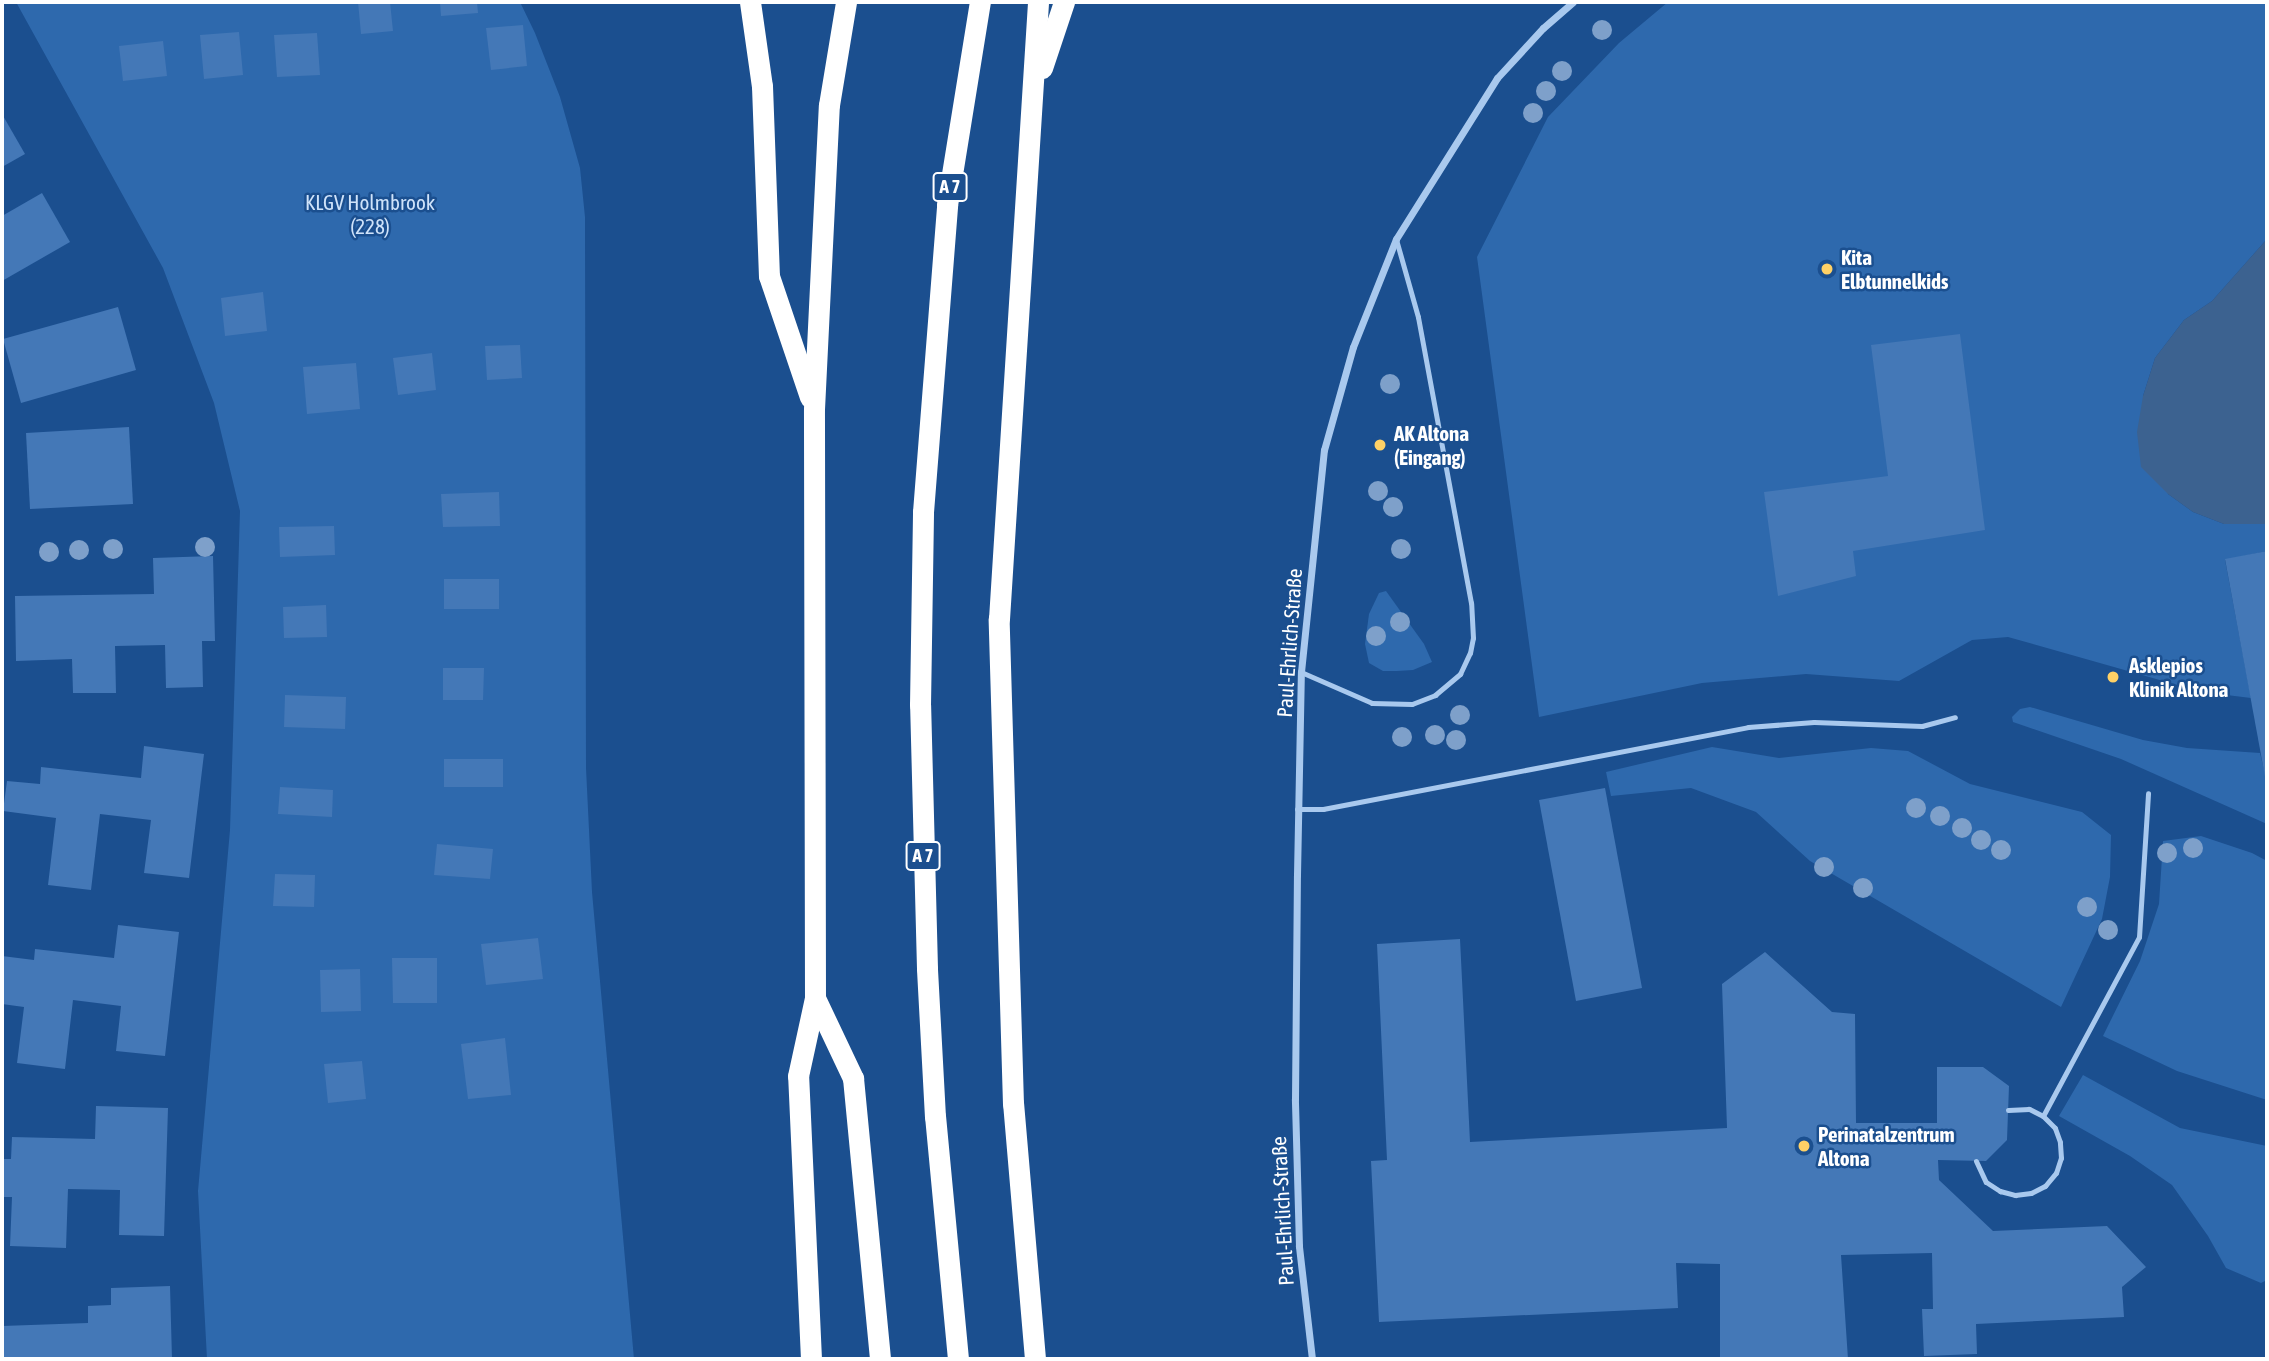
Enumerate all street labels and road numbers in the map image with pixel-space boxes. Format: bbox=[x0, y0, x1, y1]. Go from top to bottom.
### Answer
road number: A 7 bbox=[932, 172, 968, 202]
street label: Paul-Ehrlich-Straße bbox=[1271, 568, 1307, 718]
road number: A 7 bbox=[906, 841, 940, 872]
street label: Paul-Ehrlich-Straße bbox=[1266, 1136, 1298, 1286]

